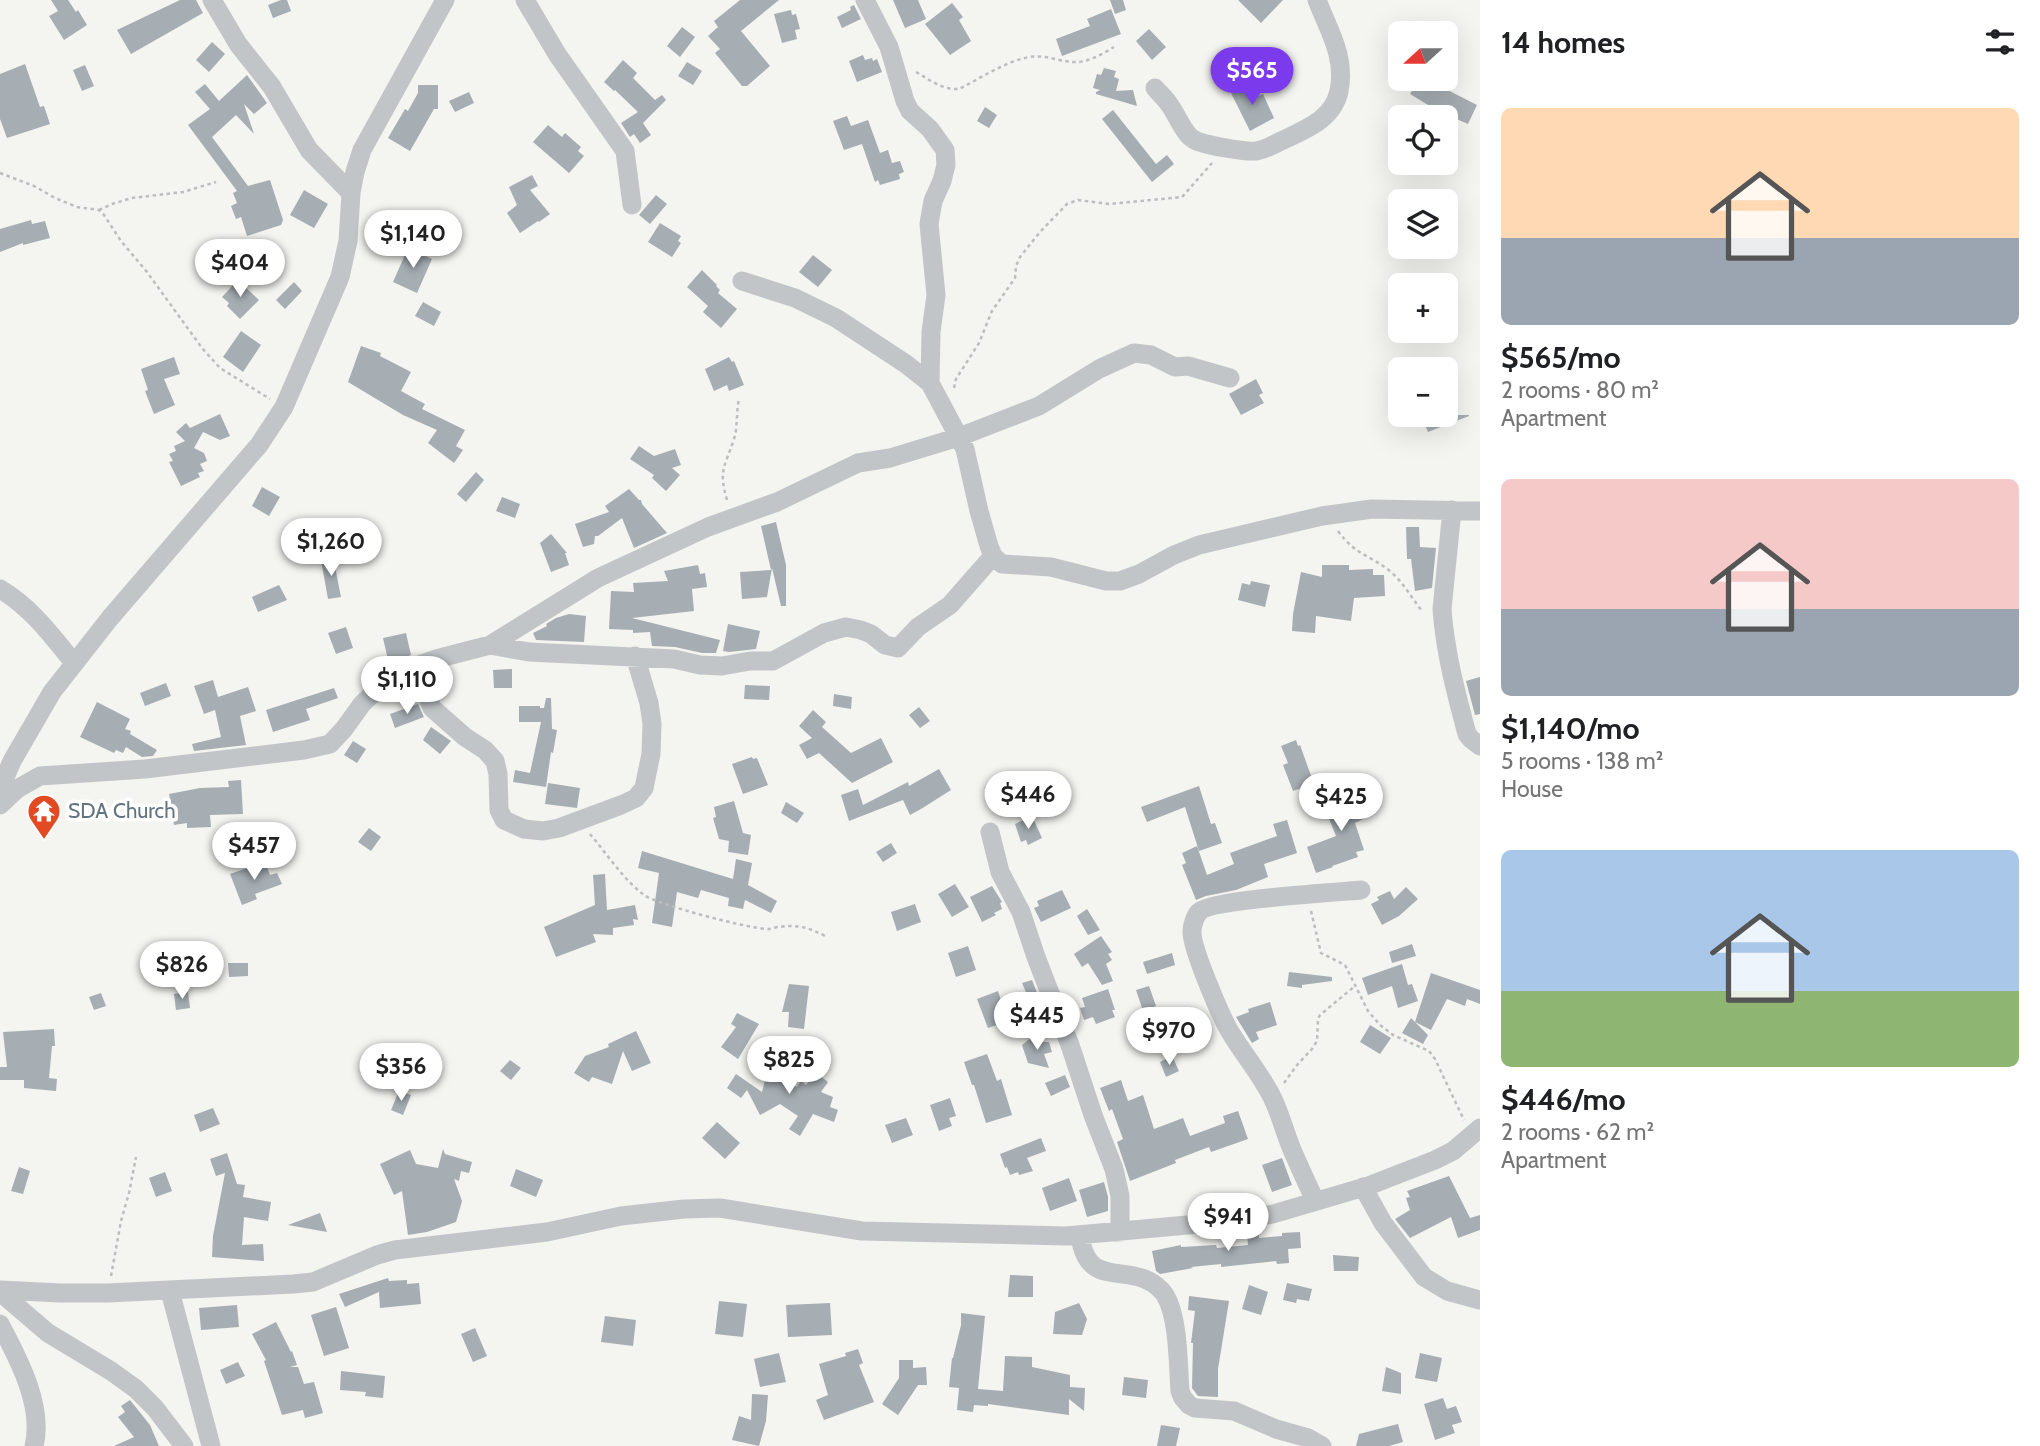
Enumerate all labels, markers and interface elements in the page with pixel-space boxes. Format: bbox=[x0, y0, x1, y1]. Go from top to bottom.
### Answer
north arrow bbox=[1388, 21, 1458, 91]
map controls bbox=[1388, 21, 1458, 427]
icon: filters bbox=[1981, 23, 2019, 61]
text: 14 homes bbox=[1501, 24, 1625, 61]
pin: $565 bbox=[1211, 48, 1293, 107]
text: $565 bbox=[1227, 56, 1277, 84]
button: locate bbox=[1388, 105, 1458, 175]
icon: home bbox=[1697, 153, 1823, 279]
button: layers bbox=[1388, 189, 1458, 259]
pin: $1,140 bbox=[356, 210, 470, 270]
text: $1,140 bbox=[380, 219, 446, 247]
pin: $404 bbox=[199, 240, 281, 299]
text: $404 bbox=[211, 248, 269, 276]
button: + bbox=[1388, 273, 1458, 343]
text: $565/mo bbox=[1501, 339, 1621, 376]
button: − bbox=[1388, 357, 1458, 427]
text: 2 rooms · 80 m² bbox=[1501, 376, 1659, 404]
text: Apartment bbox=[1501, 404, 1606, 432]
pin: $1,260 bbox=[274, 518, 388, 578]
icon: home bbox=[1697, 524, 1823, 650]
text: $1,260 bbox=[297, 527, 365, 555]
pin: $1,110 bbox=[350, 656, 464, 716]
text: $1,110 bbox=[377, 665, 437, 693]
text: $1,140/mo bbox=[1501, 710, 1640, 747]
text: 5 rooms · 138 m² bbox=[1501, 747, 1663, 775]
pin: $446 bbox=[987, 772, 1069, 831]
pin: $425 bbox=[1300, 774, 1382, 833]
text: House bbox=[1501, 775, 1563, 803]
text: $446 bbox=[1001, 780, 1055, 808]
text: $425 bbox=[1315, 782, 1367, 810]
temple icon: SDA Church bbox=[25, 792, 63, 841]
place label: SDA Church bbox=[68, 798, 176, 823]
pin: $457 bbox=[213, 822, 295, 882]
text: $457 bbox=[228, 831, 280, 859]
icon: home bbox=[1697, 895, 1823, 1021]
pin: $826 bbox=[141, 942, 223, 1001]
text: $826 bbox=[156, 950, 208, 978]
pin: $445 bbox=[996, 992, 1078, 1052]
text: $445 bbox=[1010, 1001, 1064, 1029]
pin: $970 bbox=[1128, 1007, 1210, 1067]
text: $970 bbox=[1142, 1016, 1196, 1044]
pin: $825 bbox=[748, 1036, 830, 1096]
pin: $356 bbox=[360, 1044, 442, 1103]
text: $825 bbox=[763, 1045, 815, 1073]
text: $356 bbox=[375, 1052, 427, 1080]
text: $446/mo bbox=[1501, 1081, 1626, 1118]
text: 2 rooms · 62 m² bbox=[1501, 1118, 1654, 1146]
text: Apartment bbox=[1501, 1146, 1606, 1174]
pin: $941 bbox=[1187, 1194, 1269, 1253]
text: $941 bbox=[1204, 1202, 1252, 1230]

